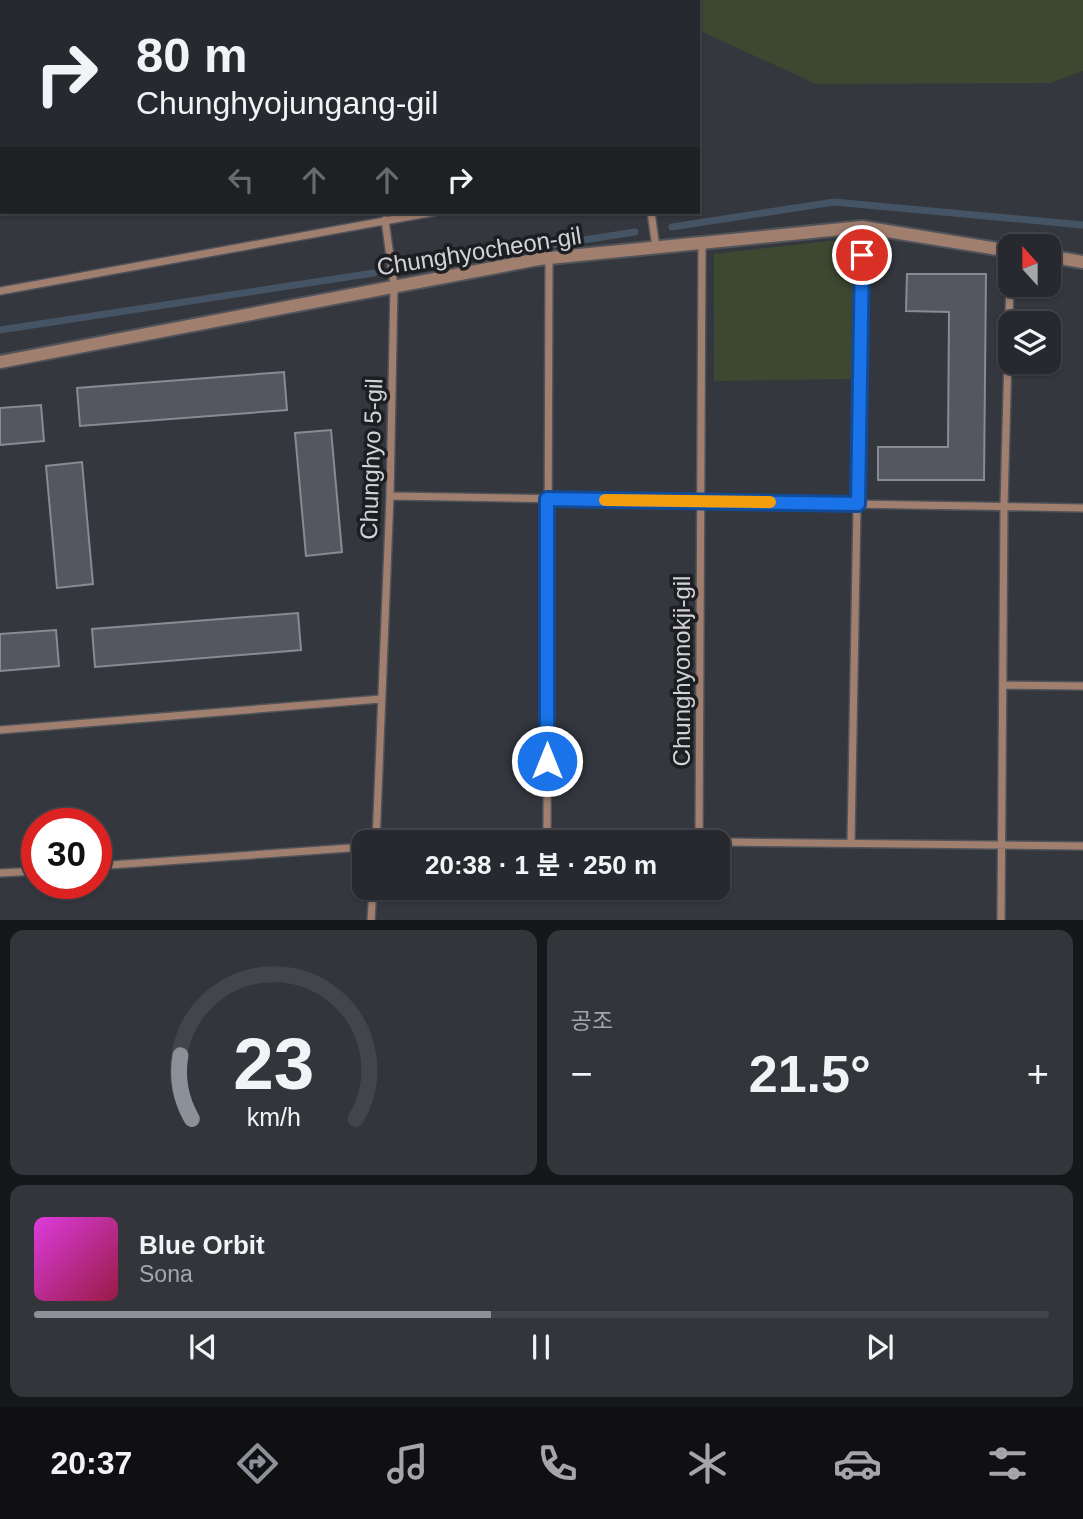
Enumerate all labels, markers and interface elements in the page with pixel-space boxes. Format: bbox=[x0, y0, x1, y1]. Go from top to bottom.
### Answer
icon: right bbox=[21, 28, 112, 119]
text: 80 m bbox=[136, 28, 248, 82]
text: Chunghyojungang-gil bbox=[136, 85, 438, 121]
icon: left bbox=[222, 161, 260, 199]
icon: ahead bbox=[295, 161, 333, 199]
icon: ahead bbox=[368, 161, 406, 199]
icon: right bbox=[441, 161, 479, 199]
street label: Chunghyocheon-gil bbox=[375, 221, 583, 281]
pin bbox=[832, 225, 892, 285]
north arrow bbox=[998, 234, 1060, 298]
map controls bbox=[998, 234, 1061, 374]
icon: arrive bbox=[843, 236, 881, 274]
button: layers bbox=[998, 311, 1061, 374]
street label: Chunghyo 5-gil bbox=[355, 378, 387, 540]
street label: Chunghyonokji-gil bbox=[668, 576, 695, 766]
position arrow bbox=[510, 724, 584, 798]
speed limit sign: 30 bbox=[21, 808, 112, 899]
text: 20:38 · 1 분 · 250 m bbox=[425, 850, 657, 880]
text: 공조 bbox=[571, 1008, 613, 1034]
text: 23 bbox=[233, 1023, 314, 1104]
text: 21.5° bbox=[749, 1045, 871, 1103]
text: − bbox=[571, 1053, 593, 1095]
text: + bbox=[1027, 1053, 1049, 1095]
text: km/h bbox=[246, 1102, 300, 1130]
text: Blue Orbit bbox=[139, 1230, 265, 1260]
text: Sona bbox=[139, 1261, 193, 1287]
icon: previous bbox=[184, 1328, 222, 1366]
icon: pause bbox=[522, 1328, 560, 1366]
icon: next bbox=[861, 1328, 899, 1366]
icon: directions bbox=[233, 1439, 282, 1488]
icon: music bbox=[383, 1439, 432, 1488]
icon: phone bbox=[533, 1439, 582, 1488]
icon: climate bbox=[683, 1439, 732, 1488]
icon: car bbox=[833, 1439, 882, 1488]
icon: filters bbox=[983, 1439, 1032, 1488]
text: 20:37 bbox=[51, 1445, 132, 1481]

